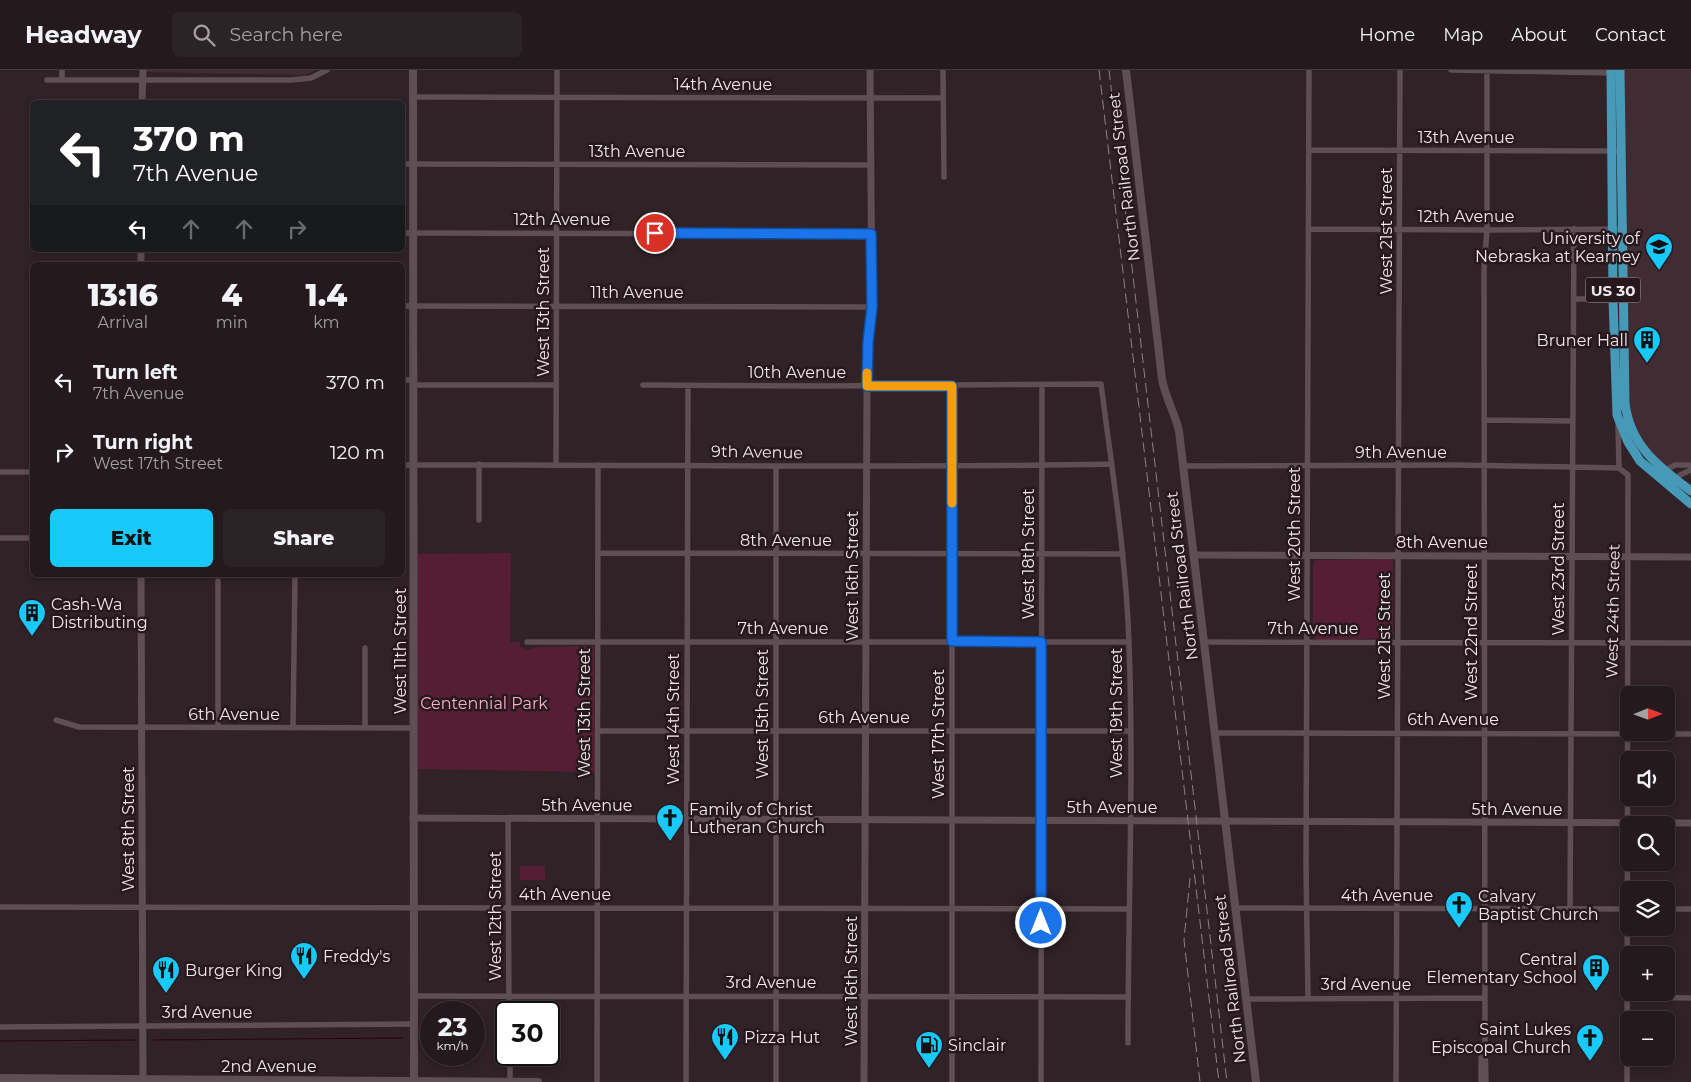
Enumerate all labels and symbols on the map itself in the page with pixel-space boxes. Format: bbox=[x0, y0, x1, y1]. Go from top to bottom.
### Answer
street label: 14th Avenue bbox=[674, 75, 772, 94]
street label: North Railroad Street bbox=[1104, 91, 1144, 262]
street label: 13th Avenue bbox=[1418, 128, 1514, 147]
street label: 13th Avenue bbox=[589, 142, 685, 161]
street label: West 21st Street bbox=[1377, 167, 1396, 294]
street label: 12th Avenue bbox=[1418, 207, 1514, 226]
street label: 12th Avenue bbox=[514, 210, 610, 229]
pin bbox=[634, 212, 676, 254]
place label: University of Nebraska at Kearney bbox=[1475, 229, 1641, 266]
school or university icon: University of Nebraska at Kearney bbox=[1644, 232, 1674, 271]
street label: West 13th Street bbox=[534, 247, 553, 377]
road number: US 30 bbox=[1586, 278, 1640, 302]
street label: 11th Avenue bbox=[590, 283, 684, 302]
building icon: Bruner Hall bbox=[1632, 325, 1662, 364]
place label: Bruner Hall bbox=[1537, 331, 1628, 350]
street label: 10th Avenue bbox=[748, 363, 846, 382]
street label: 9th Avenue bbox=[711, 442, 803, 462]
street label: 9th Avenue bbox=[1355, 443, 1447, 462]
street label: West 20th Street bbox=[1285, 466, 1304, 601]
street label: West 18th Street bbox=[1019, 488, 1038, 619]
street label: North Railroad Street bbox=[1162, 490, 1202, 661]
street label: West 23rd Street bbox=[1549, 502, 1568, 635]
street label: West 16th Street bbox=[843, 510, 862, 641]
street label: 8th Avenue bbox=[740, 531, 832, 550]
street label: 8th Avenue bbox=[1396, 533, 1488, 552]
street label: West 24th Street bbox=[1602, 543, 1624, 678]
street label: West 22nd Street bbox=[1462, 563, 1481, 701]
street label: West 21st Street bbox=[1375, 572, 1394, 699]
street label: West 11th Street bbox=[391, 587, 410, 714]
place label: Cash-Wa Distributing bbox=[51, 595, 148, 632]
building icon: Cash-Wa Distributing bbox=[17, 598, 47, 637]
street label: 7th Avenue bbox=[737, 619, 829, 638]
street label: 7th Avenue bbox=[1267, 619, 1359, 638]
street label: West 19th Street bbox=[1107, 647, 1126, 778]
street label: West 13th Street bbox=[575, 648, 594, 778]
street label: West 15th Street bbox=[753, 649, 772, 779]
street label: West 14th Street bbox=[664, 653, 683, 785]
street label: West 17th Street bbox=[929, 669, 948, 799]
north arrow bbox=[1620, 686, 1675, 741]
park label: Centennial Park bbox=[420, 694, 548, 713]
street label: 6th Avenue bbox=[188, 705, 280, 724]
street label: 6th Avenue bbox=[818, 708, 910, 727]
street label: 6th Avenue bbox=[1407, 710, 1499, 729]
street label: West 8th Street bbox=[119, 766, 138, 892]
street label: 5th Avenue bbox=[542, 796, 632, 815]
street label: 5th Avenue bbox=[1067, 798, 1157, 817]
place label: Family of Christ Lutheran Church bbox=[689, 800, 825, 837]
street label: 5th Avenue bbox=[1472, 800, 1562, 819]
church icon: Family of Christ Lutheran Church bbox=[655, 803, 685, 842]
street label: West 12th Street bbox=[486, 851, 505, 981]
street label: 4th Avenue bbox=[519, 885, 611, 904]
street label: 4th Avenue bbox=[1341, 886, 1433, 905]
place label: Calvary Baptist Church bbox=[1478, 887, 1598, 924]
church icon: Calvary Baptist Church bbox=[1444, 890, 1474, 929]
street label: North Railroad Street bbox=[1210, 893, 1250, 1064]
position arrow bbox=[1014, 896, 1066, 948]
street label: West 16th Street bbox=[842, 915, 861, 1046]
restaurant icon: Freddy's bbox=[289, 941, 319, 980]
place label: Freddy's bbox=[323, 947, 390, 966]
place label: Central Elementary School bbox=[1426, 950, 1577, 987]
building icon: Central Elementary School bbox=[1581, 953, 1611, 992]
restaurant icon: Burger King bbox=[151, 955, 181, 994]
place label: Burger King bbox=[185, 961, 283, 980]
street label: 3rd Avenue bbox=[726, 973, 816, 992]
street label: 3rd Avenue bbox=[1321, 975, 1411, 994]
speed limit sign: 30 bbox=[495, 1001, 560, 1066]
street label: 3rd Avenue bbox=[162, 1003, 252, 1022]
place label: Saint Lukes Episcopal Church bbox=[1431, 1020, 1571, 1057]
restaurant icon: Pizza Hut bbox=[710, 1022, 740, 1061]
church icon: Saint Lukes Episcopal Church bbox=[1575, 1023, 1605, 1062]
place label: Pizza Hut bbox=[744, 1028, 821, 1047]
fuel station icon: Sinclair bbox=[914, 1030, 944, 1069]
place label: Sinclair bbox=[948, 1036, 1006, 1055]
street label: 2nd Avenue bbox=[221, 1057, 317, 1076]

